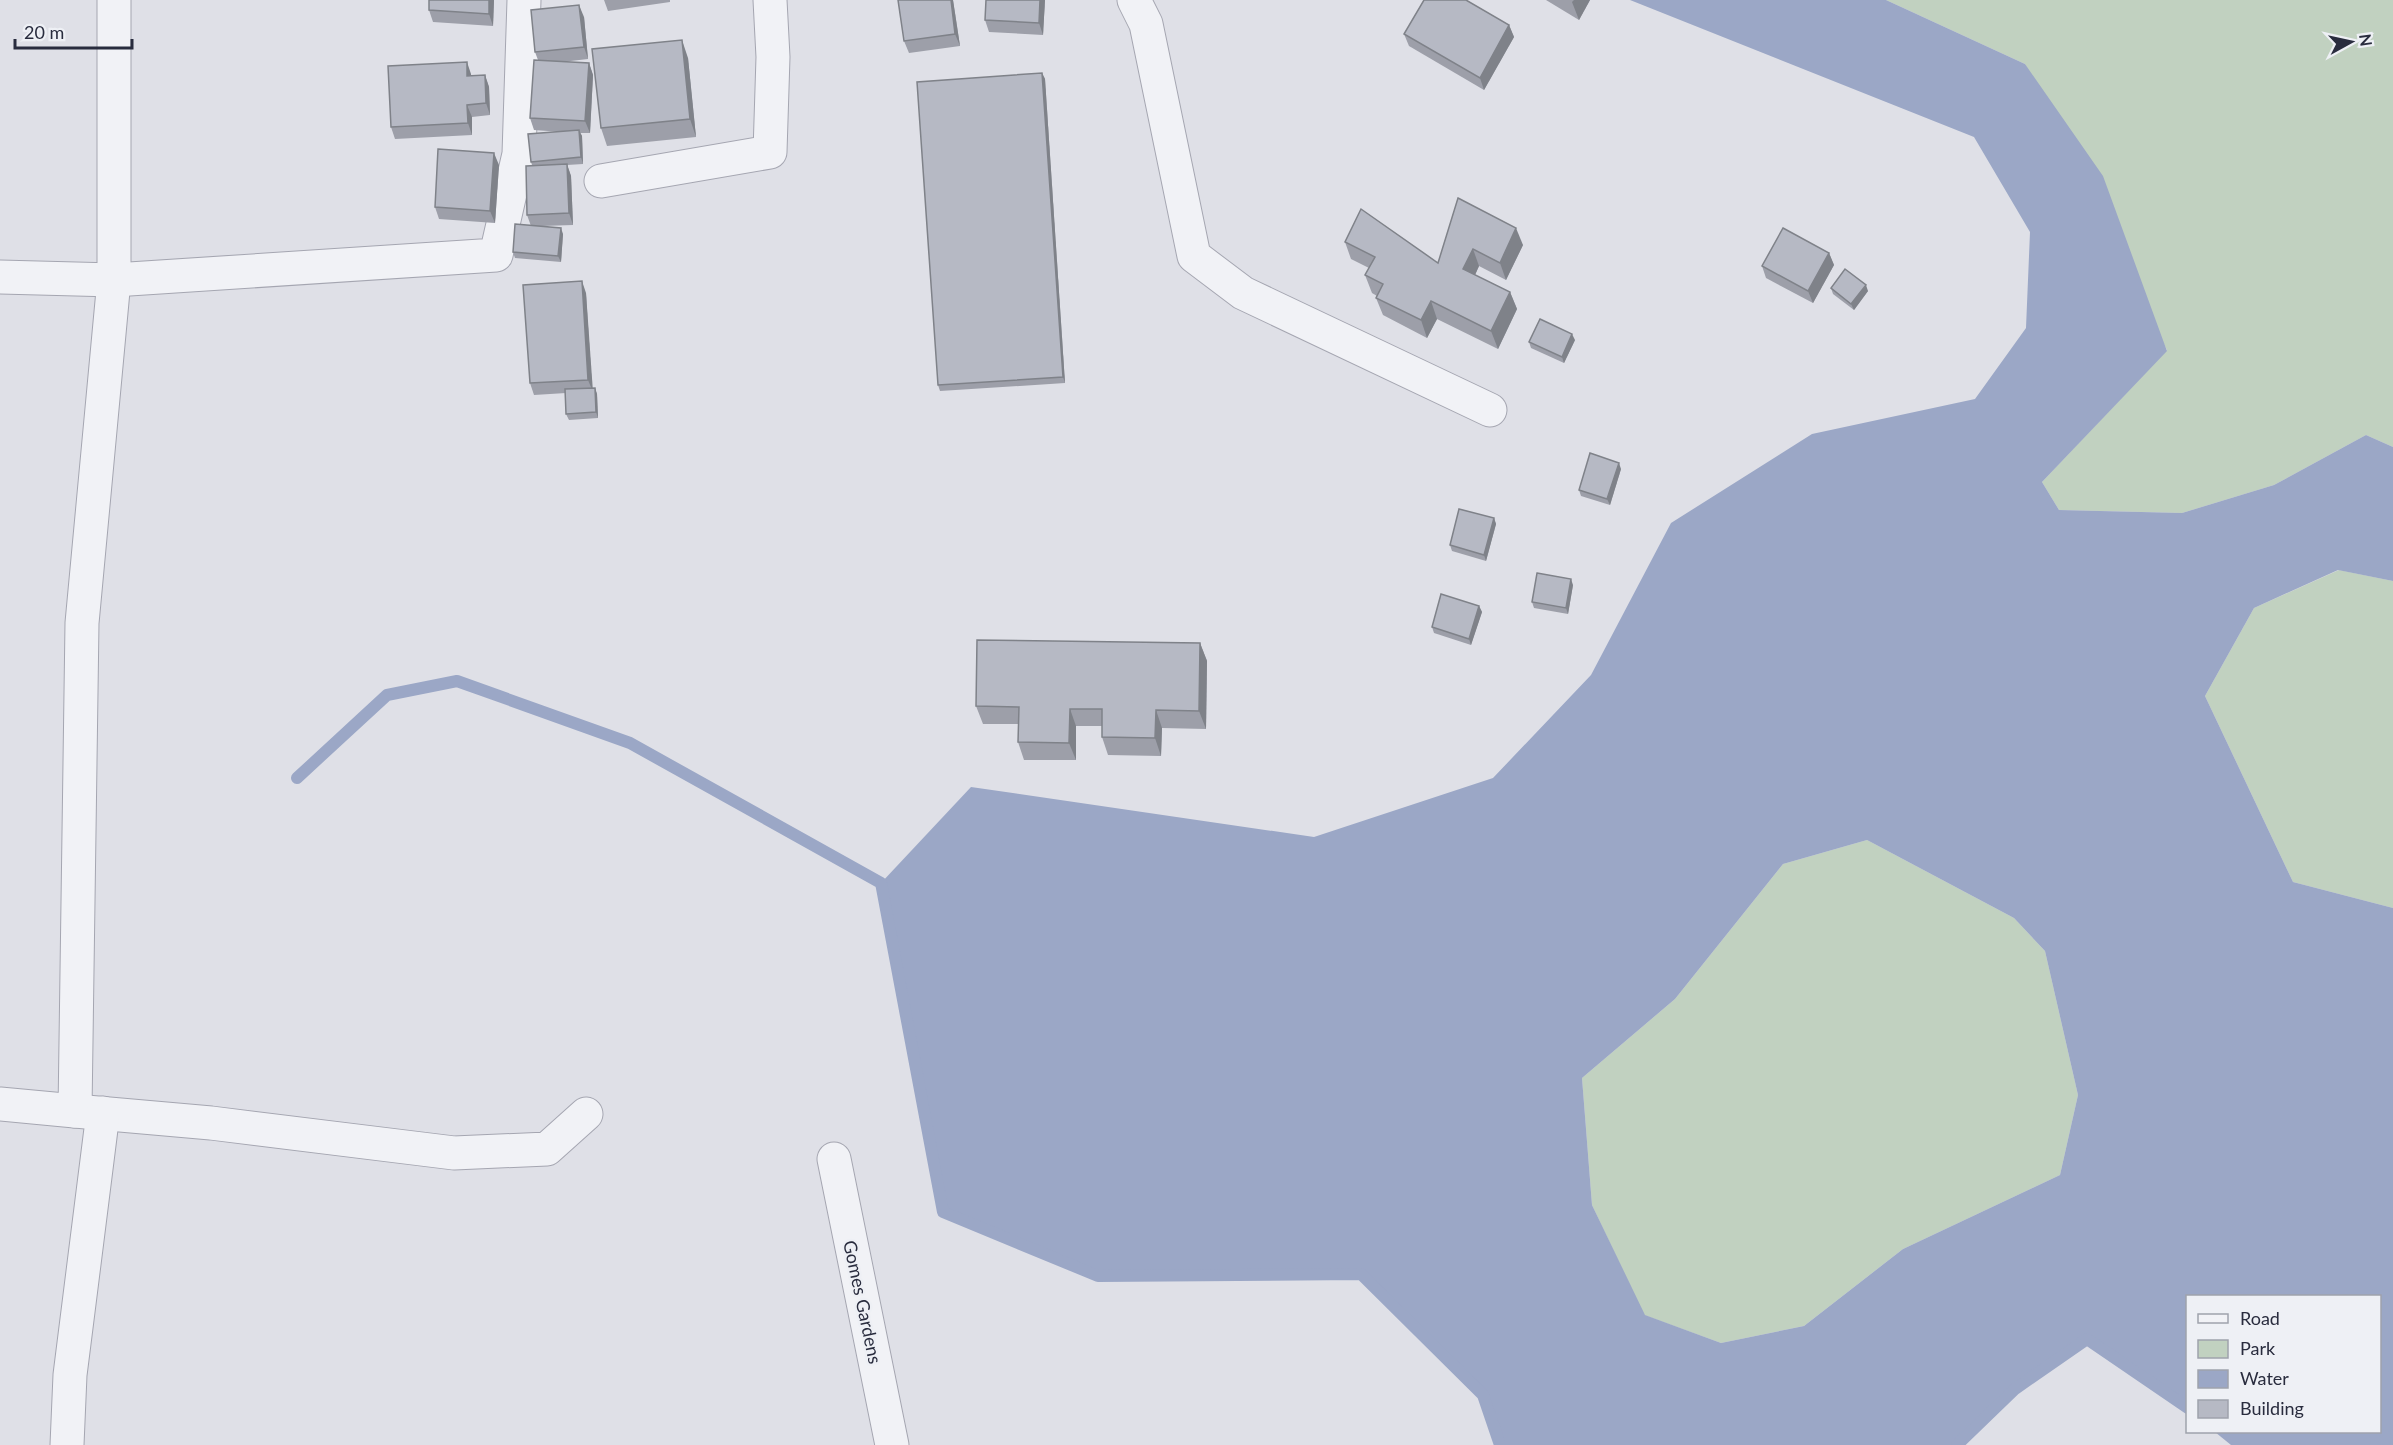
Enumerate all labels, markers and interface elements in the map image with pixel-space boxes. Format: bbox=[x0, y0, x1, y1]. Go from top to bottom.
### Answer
scale bar bbox=[15, 12, 132, 50]
north arrow bbox=[2321, 12, 2381, 72]
text: 20 m bbox=[24, 21, 64, 43]
text: N bbox=[2356, 32, 2377, 47]
street label: Gomes Gardens bbox=[839, 1238, 887, 1366]
legend bbox=[2186, 1295, 2381, 1433]
text: Road bbox=[2240, 1307, 2280, 1329]
text: Park bbox=[2240, 1337, 2276, 1359]
text: Water bbox=[2240, 1367, 2289, 1389]
text: Building bbox=[2240, 1397, 2304, 1419]

